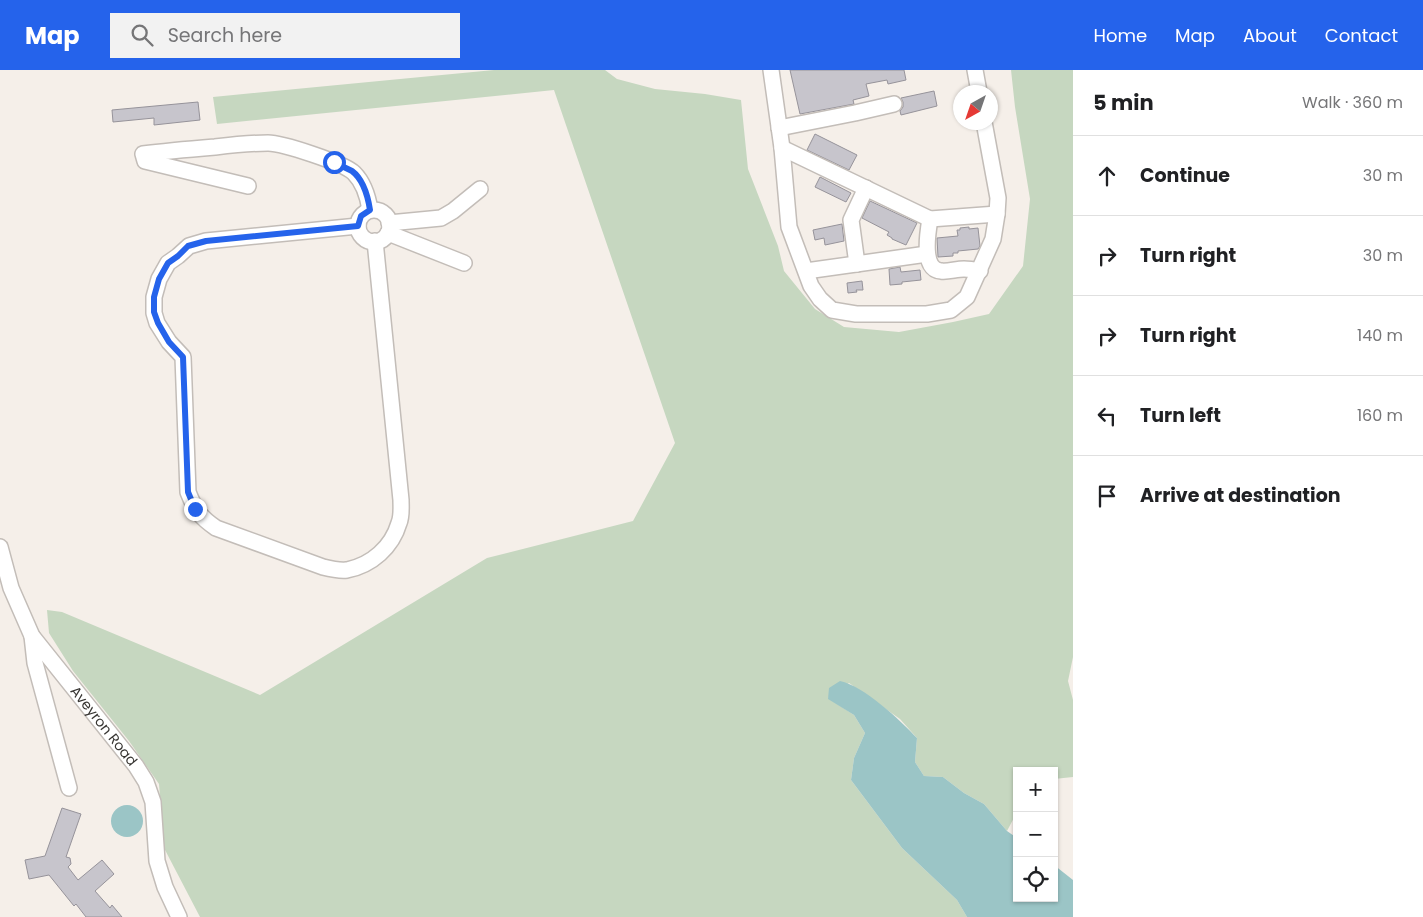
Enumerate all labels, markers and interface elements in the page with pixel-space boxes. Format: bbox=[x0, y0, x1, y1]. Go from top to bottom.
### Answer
search box bbox=[110, 13, 460, 58]
text: Map bbox=[25, 19, 80, 52]
icon: search bbox=[128, 21, 156, 49]
text: Search here bbox=[168, 22, 282, 49]
text: Home bbox=[1093, 23, 1147, 48]
text: Map bbox=[1175, 23, 1215, 48]
text: About bbox=[1243, 23, 1297, 48]
text: Contact bbox=[1325, 23, 1398, 48]
north arrow bbox=[953, 85, 998, 130]
text: 5 min bbox=[1093, 88, 1154, 117]
text: Walk · 360 m bbox=[1302, 91, 1403, 114]
route start bbox=[323, 151, 346, 174]
icon: ahead bbox=[1093, 162, 1121, 190]
text: Continue bbox=[1140, 162, 1230, 189]
text: 30 m bbox=[1363, 164, 1403, 187]
icon: right bbox=[1093, 242, 1121, 270]
text: Turn right bbox=[1140, 242, 1236, 269]
text: 30 m bbox=[1363, 244, 1403, 267]
icon: right bbox=[1093, 322, 1121, 350]
text: Turn right bbox=[1140, 322, 1236, 349]
text: 140 m bbox=[1357, 324, 1403, 347]
icon: left bbox=[1093, 402, 1121, 430]
text: Turn left bbox=[1140, 402, 1221, 429]
text: 160 m bbox=[1357, 404, 1403, 427]
icon: arrive bbox=[1093, 482, 1121, 510]
text: Arrive at destination bbox=[1140, 482, 1341, 509]
route end bbox=[184, 498, 207, 521]
street label: Aveyron Road bbox=[66, 682, 142, 770]
map controls bbox=[1013, 767, 1058, 902]
button: + bbox=[1013, 767, 1058, 812]
button: − bbox=[1013, 812, 1058, 857]
button: locate bbox=[1013, 857, 1058, 902]

